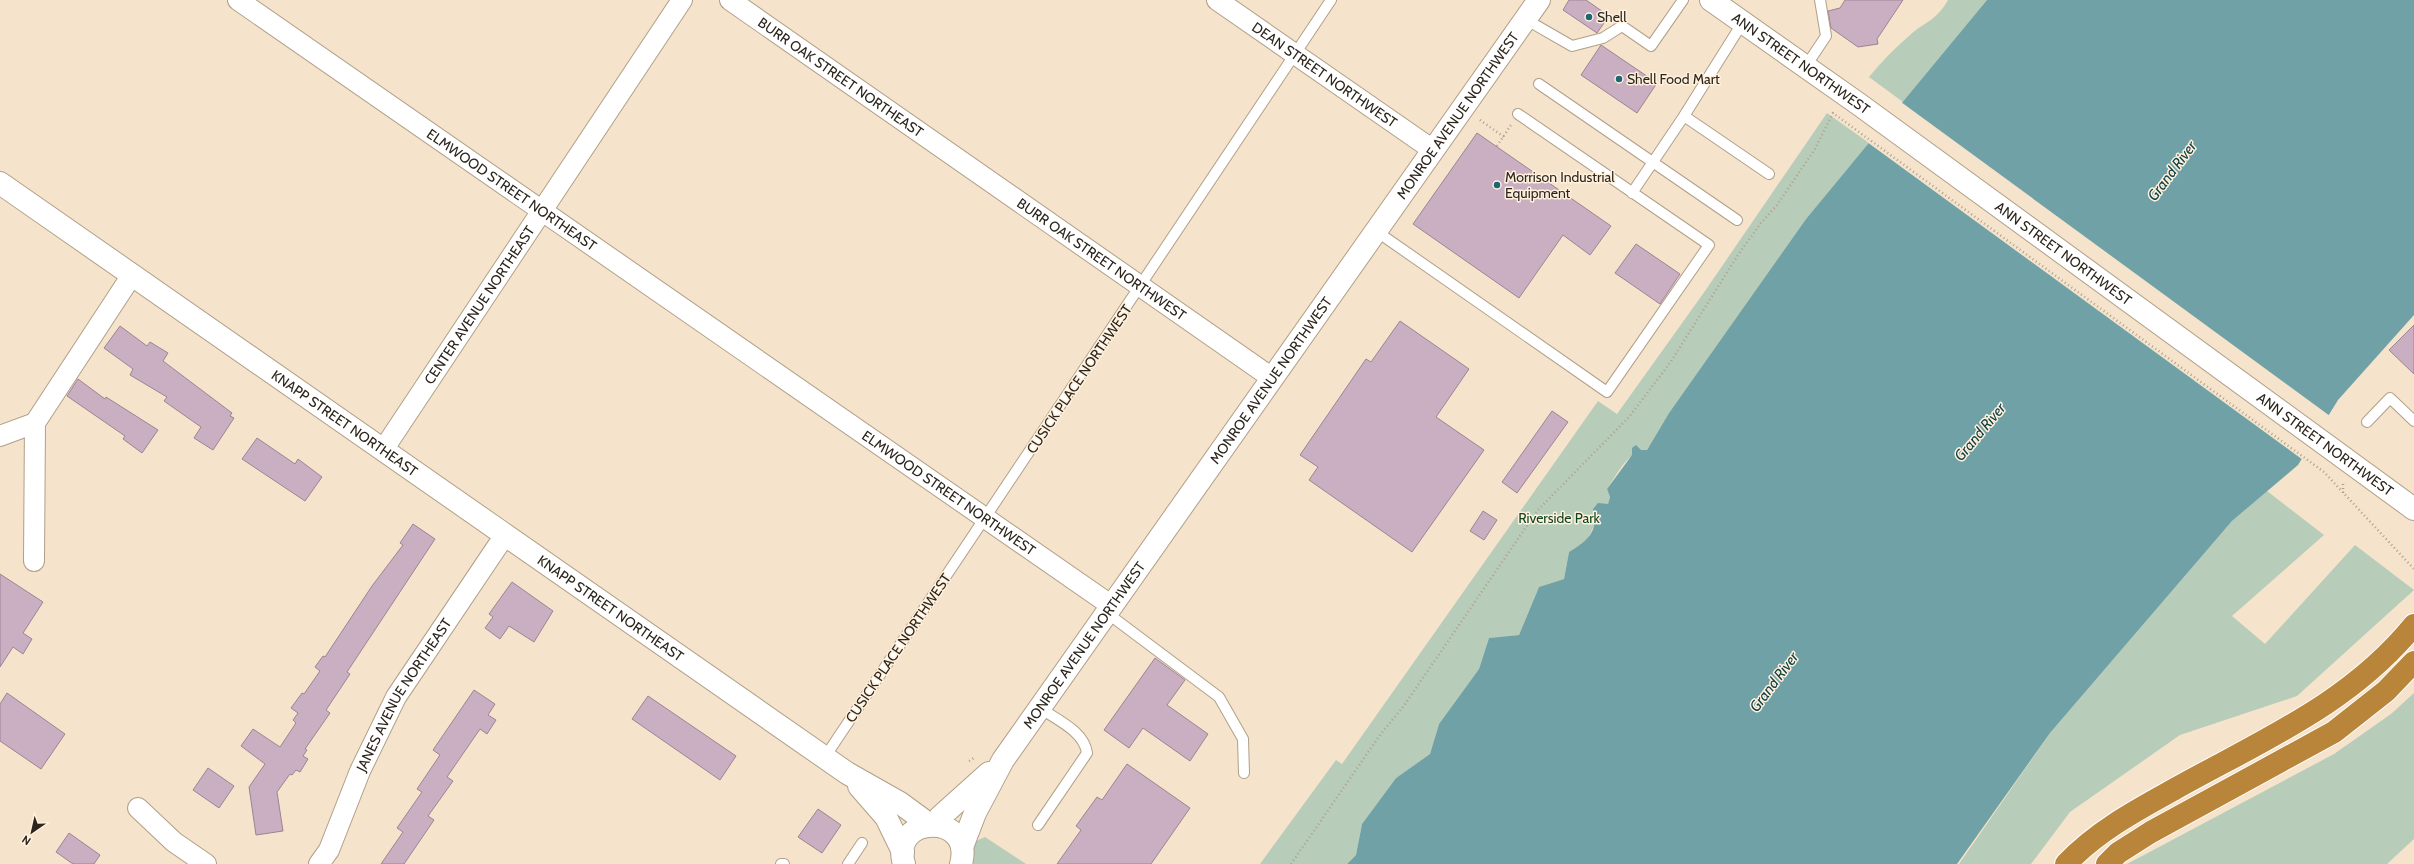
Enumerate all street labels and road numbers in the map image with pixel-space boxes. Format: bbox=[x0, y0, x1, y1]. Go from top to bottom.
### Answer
street label: ANN STREET NORTHWEST bbox=[1728, 9, 1874, 119]
street label: BURR OAK STREET NORTHEAST bbox=[755, 13, 927, 141]
street label: DEAN STREET NORTHWEST bbox=[1249, 18, 1401, 132]
street label: MONROE AVENUE NORTHWEST bbox=[1392, 28, 1523, 203]
street label: ELMWOOD STREET NORTHEAST bbox=[423, 125, 600, 255]
street label: BURR OAK STREET NORTHWEST bbox=[1014, 194, 1190, 325]
street label: ANN STREET NORTHWEST bbox=[1992, 198, 2136, 309]
street label: CENTER AVENUE NORTHEAST bbox=[420, 222, 539, 388]
street label: MONROE AVENUE NORTHWEST bbox=[1206, 293, 1336, 467]
street label: CUSICK PLACE NORTHWEST bbox=[1022, 301, 1136, 457]
street label: KNAPP STREET NORTHEAST bbox=[268, 366, 422, 481]
street label: ANN STREET NORTHWEST bbox=[2253, 388, 2397, 500]
street label: ELMWOOD STREET NORTHWEST bbox=[859, 426, 1040, 560]
street label: KNAPP STREET NORTHEAST bbox=[534, 551, 688, 666]
street label: MONROE AVENUE NORTHWEST bbox=[1019, 558, 1149, 732]
street label: CUSICK PLACE NORTHWEST bbox=[841, 570, 955, 726]
street label: JANES AVENUE NORTHEAST bbox=[352, 614, 456, 775]

